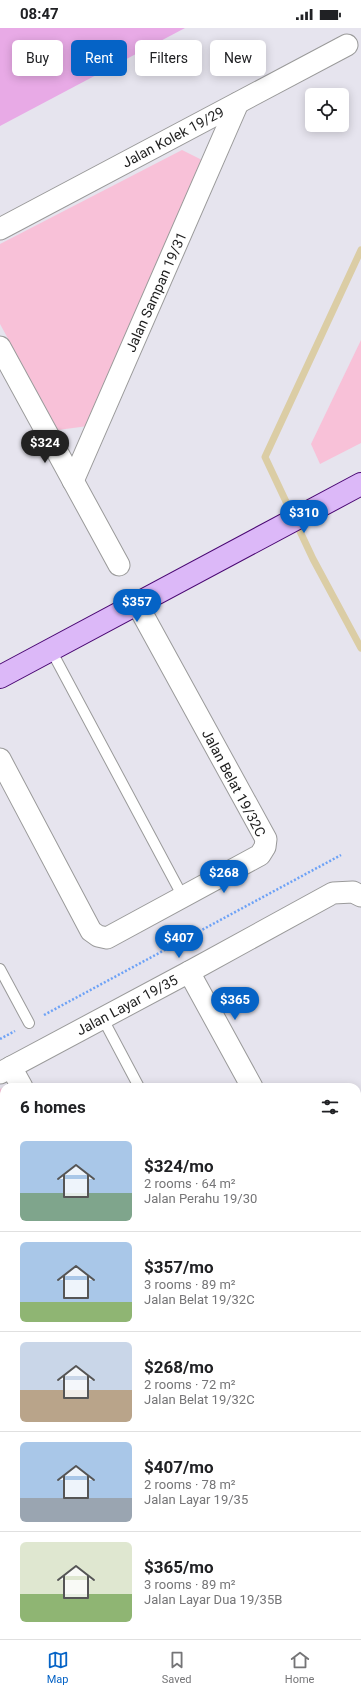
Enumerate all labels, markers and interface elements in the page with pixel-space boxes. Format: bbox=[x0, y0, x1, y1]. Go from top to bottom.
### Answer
text: 08:47 bbox=[20, 5, 59, 23]
chip: Buy bbox=[12, 40, 63, 76]
chip: Rent bbox=[71, 40, 127, 76]
chip: Filters bbox=[135, 40, 202, 76]
chip: New bbox=[210, 40, 266, 76]
map controls bbox=[305, 88, 349, 132]
button: locate bbox=[305, 88, 349, 132]
street label: Jalan Kolek 19/29 bbox=[119, 103, 227, 171]
street label: Jalan Sampan 19/31 bbox=[122, 230, 190, 354]
pin: $324 bbox=[21, 430, 69, 464]
text: $324 bbox=[30, 435, 60, 450]
pin: $310 bbox=[280, 500, 328, 534]
text: $310 bbox=[289, 505, 319, 520]
pin: $357 bbox=[113, 589, 161, 623]
text: $357 bbox=[122, 594, 152, 609]
street label: Jalan Belat 19/32C bbox=[199, 727, 269, 839]
pin: $268 bbox=[200, 860, 248, 894]
text: $268 bbox=[209, 865, 239, 880]
pin: $407 bbox=[155, 925, 203, 959]
text: $407 bbox=[164, 930, 194, 945]
street label: Jalan Layar 19/35 bbox=[74, 972, 180, 1038]
pin: $365 bbox=[211, 987, 259, 1021]
text: $365 bbox=[220, 992, 250, 1007]
icon: filters bbox=[319, 1096, 341, 1118]
text: 6 homes bbox=[20, 1097, 86, 1117]
text: $324/mo bbox=[144, 1156, 214, 1176]
icon: home bbox=[52, 1157, 100, 1205]
text: 2 rooms · 64 m² bbox=[144, 1176, 236, 1191]
text: Jalan Perahu 19/30 bbox=[144, 1191, 257, 1206]
text: $357/mo bbox=[144, 1257, 214, 1277]
icon: home bbox=[52, 1258, 100, 1306]
text: 3 rooms · 89 m² bbox=[144, 1277, 236, 1292]
text: Jalan Belat 19/32C bbox=[144, 1292, 255, 1307]
text: $268/mo bbox=[144, 1357, 214, 1377]
icon: home bbox=[52, 1358, 100, 1406]
text: 2 rooms · 72 m² bbox=[144, 1377, 236, 1392]
text: Jalan Belat 19/32C bbox=[144, 1392, 255, 1407]
text: $407/mo bbox=[144, 1457, 214, 1477]
icon: home bbox=[52, 1458, 100, 1506]
text: 2 rooms · 78 m² bbox=[144, 1477, 236, 1492]
text: Jalan Layar 19/35 bbox=[144, 1492, 248, 1507]
text: $365/mo bbox=[144, 1557, 214, 1577]
icon: home bbox=[52, 1558, 100, 1606]
text: 3 rooms · 89 m² bbox=[144, 1577, 236, 1592]
text: Jalan Layar Dua 19/35B bbox=[144, 1592, 282, 1607]
tab: Map bbox=[47, 1649, 69, 1686]
tab: Saved bbox=[162, 1649, 192, 1686]
tab: Home bbox=[285, 1649, 314, 1686]

